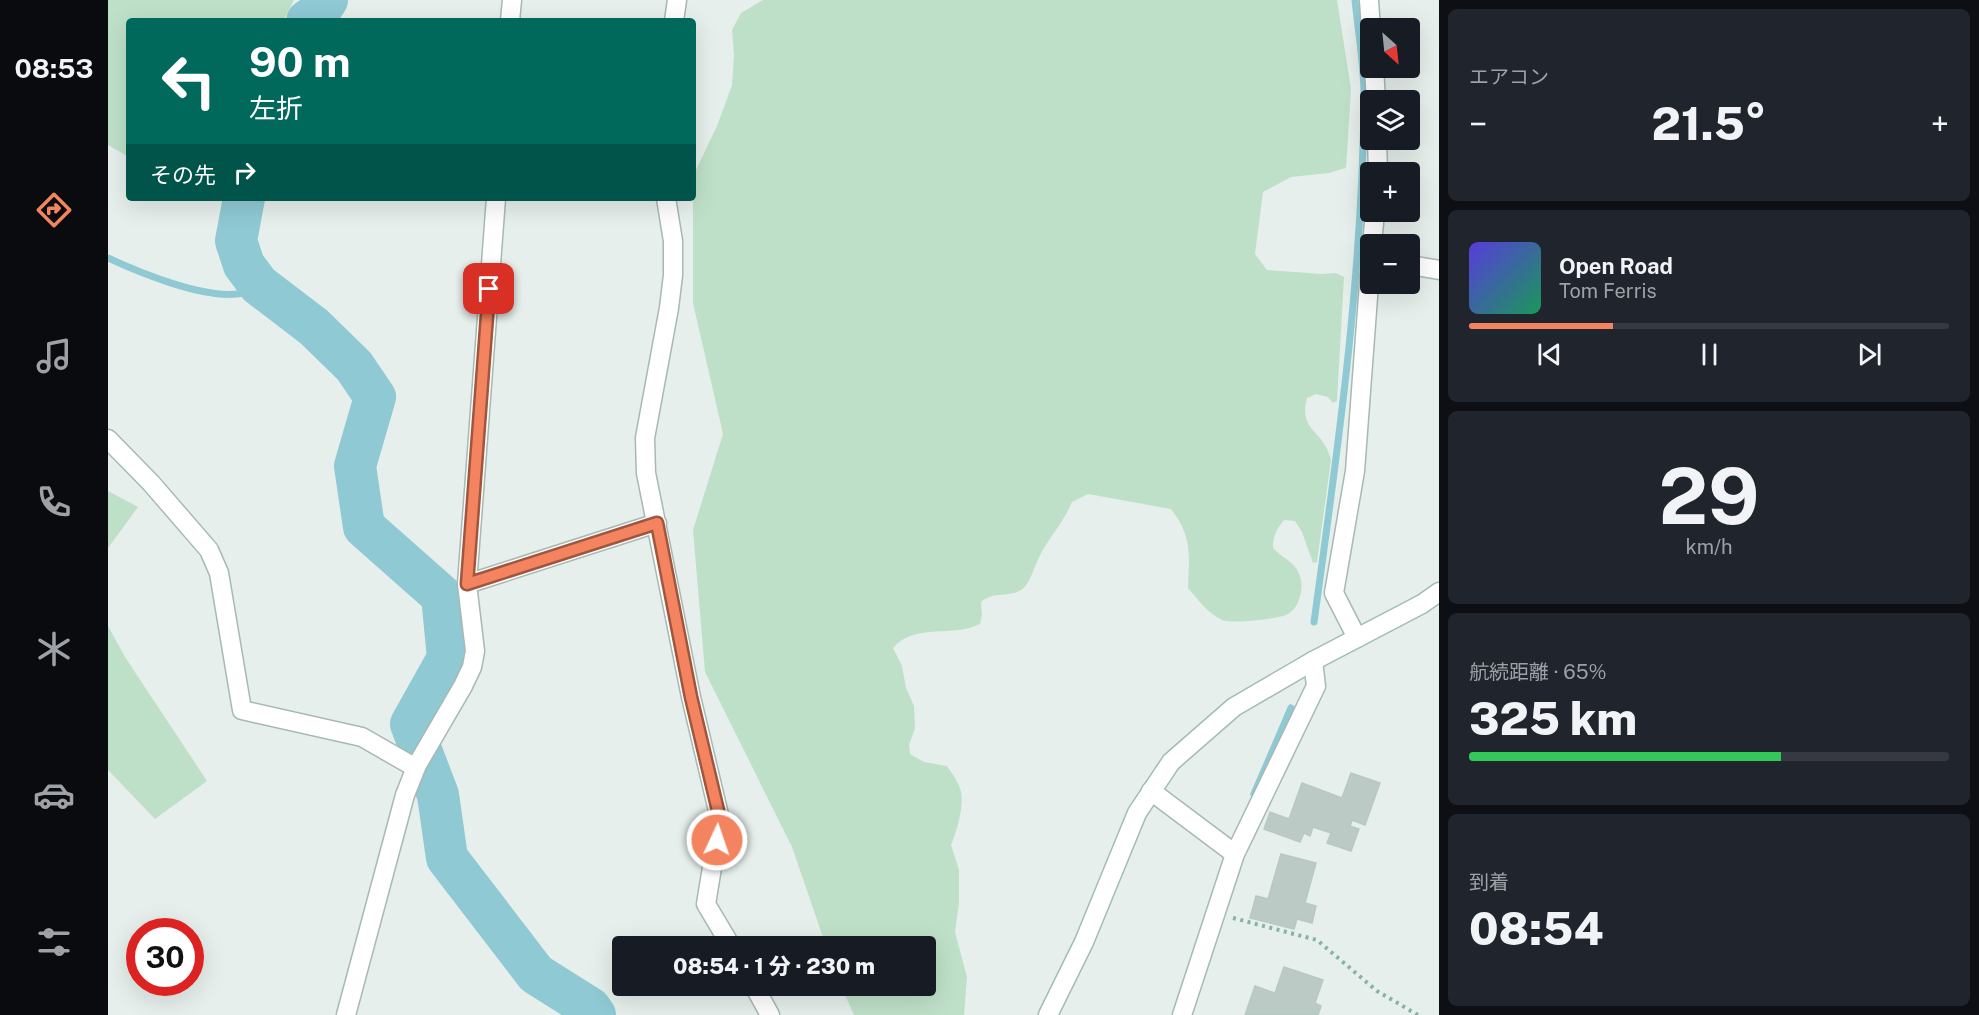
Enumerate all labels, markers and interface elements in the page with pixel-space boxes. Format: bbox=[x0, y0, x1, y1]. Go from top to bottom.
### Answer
north arrow bbox=[1360, 18, 1420, 78]
map controls bbox=[1360, 18, 1420, 294]
text: 90 m bbox=[249, 37, 351, 86]
icon: left bbox=[150, 42, 228, 120]
text: 08:53 bbox=[15, 52, 93, 84]
text: エアコン bbox=[1469, 65, 1549, 89]
button: layers bbox=[1360, 90, 1420, 150]
text: 左折 bbox=[249, 92, 303, 124]
text: 21.5° bbox=[1652, 97, 1766, 150]
text: − bbox=[1469, 105, 1487, 143]
text: + bbox=[1931, 105, 1949, 143]
icon: right bbox=[228, 156, 261, 189]
text: その先 bbox=[150, 162, 216, 188]
button: + bbox=[1360, 162, 1420, 222]
icon: directions bbox=[33, 189, 75, 231]
button: − bbox=[1360, 234, 1420, 294]
text: Open Road bbox=[1559, 253, 1673, 279]
pin bbox=[463, 263, 514, 314]
icon: arrive bbox=[472, 272, 505, 305]
text: Tom Ferris bbox=[1559, 279, 1657, 303]
icon: music bbox=[33, 335, 75, 377]
icon: previous bbox=[1533, 338, 1566, 371]
icon: pause bbox=[1693, 338, 1726, 371]
icon: next bbox=[1853, 338, 1886, 371]
text: 29 bbox=[1659, 450, 1759, 542]
icon: phone bbox=[33, 481, 75, 523]
text: km/h bbox=[1685, 535, 1733, 559]
icon: climate bbox=[33, 628, 75, 670]
text: 航続距離 · 65% bbox=[1469, 660, 1607, 684]
text: 325 km bbox=[1469, 692, 1637, 745]
icon: car bbox=[33, 774, 75, 816]
position arrow bbox=[685, 808, 749, 872]
text: 到着 bbox=[1469, 870, 1509, 894]
text: 08:54 bbox=[1469, 902, 1604, 955]
speed limit sign: 30 bbox=[126, 918, 204, 996]
icon: filters bbox=[33, 921, 75, 963]
text: 08:54 · 1 分 · 230 m bbox=[673, 953, 875, 979]

